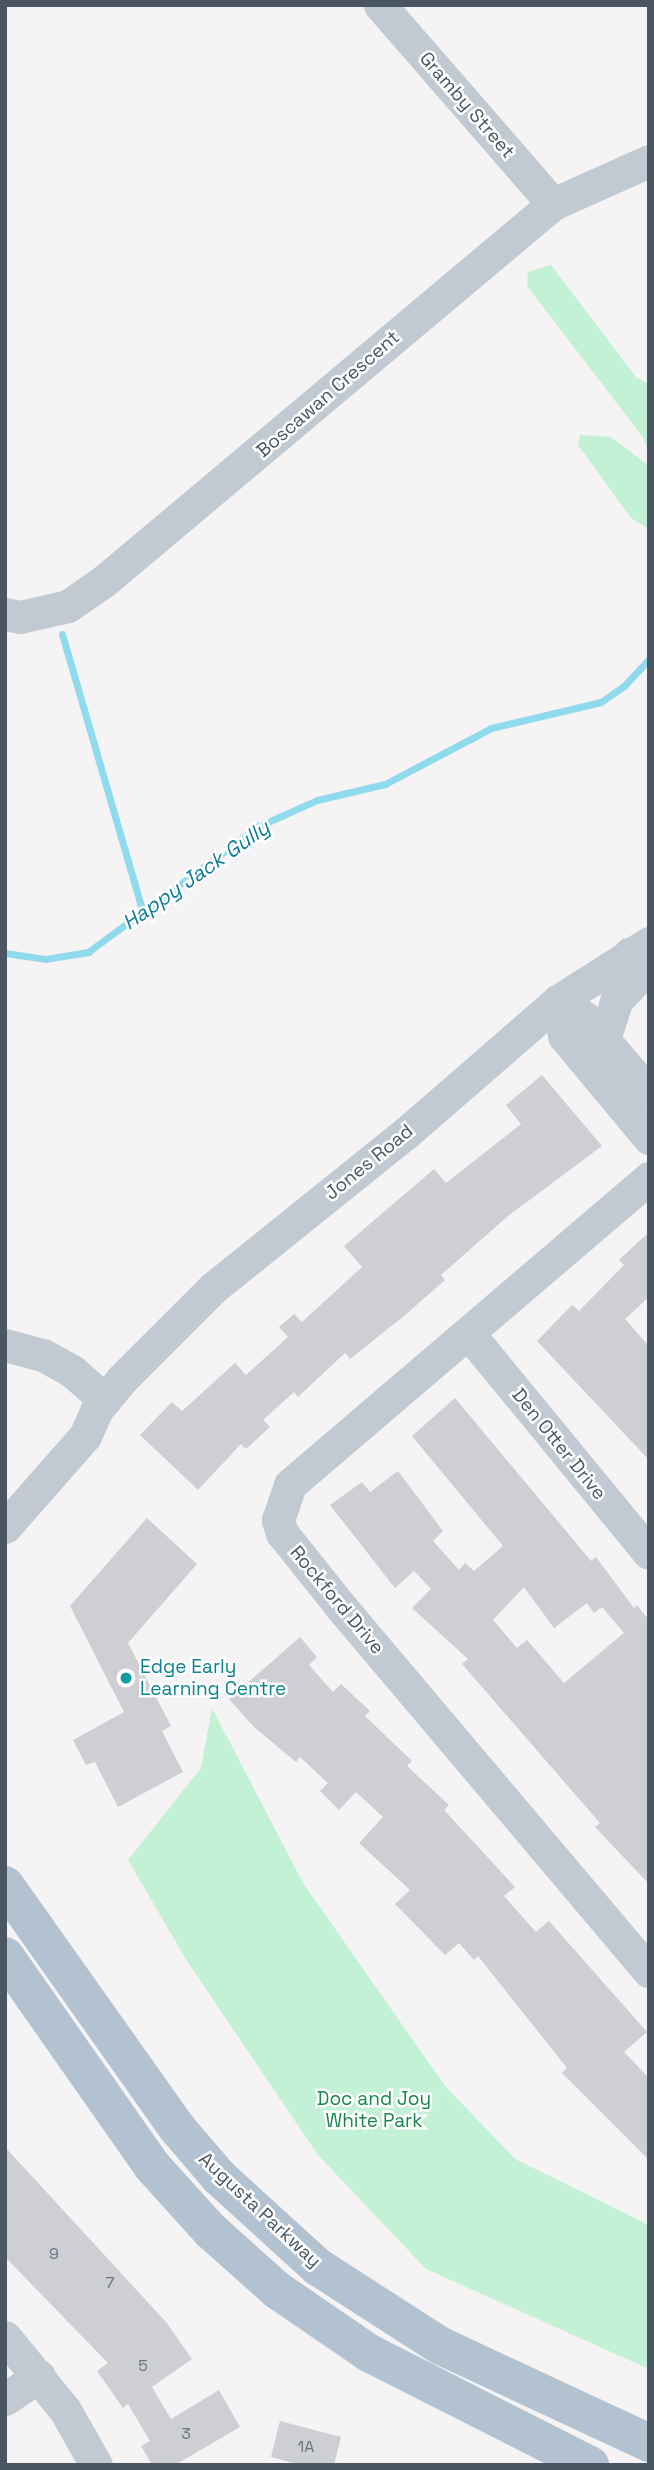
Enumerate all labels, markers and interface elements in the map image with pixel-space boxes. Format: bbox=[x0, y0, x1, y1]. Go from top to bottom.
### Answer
street label: Gramby Street bbox=[415, 47, 519, 163]
street label: Boscawan Crescent bbox=[252, 326, 404, 462]
water label: Happy Jack Gully bbox=[118, 815, 274, 935]
street label: Jones Road bbox=[320, 1119, 418, 1205]
street label: Den Otter Drive bbox=[507, 1384, 611, 1504]
street label: Rockford Drive bbox=[285, 1541, 389, 1659]
place label: Edge Early Learning Centre bbox=[140, 1656, 286, 1700]
marker: Edge Early Learning Centre bbox=[118, 1670, 134, 1686]
park label: Doc and Joy White Park bbox=[317, 2088, 431, 2132]
street label: Augusta Parkway bbox=[194, 2148, 326, 2272]
house number: 9 bbox=[49, 2244, 59, 2264]
house number: 7 bbox=[105, 2273, 115, 2293]
house number: 5 bbox=[138, 2356, 148, 2376]
house number: 3 bbox=[181, 2424, 191, 2444]
house number: 1A bbox=[298, 2437, 314, 2457]

